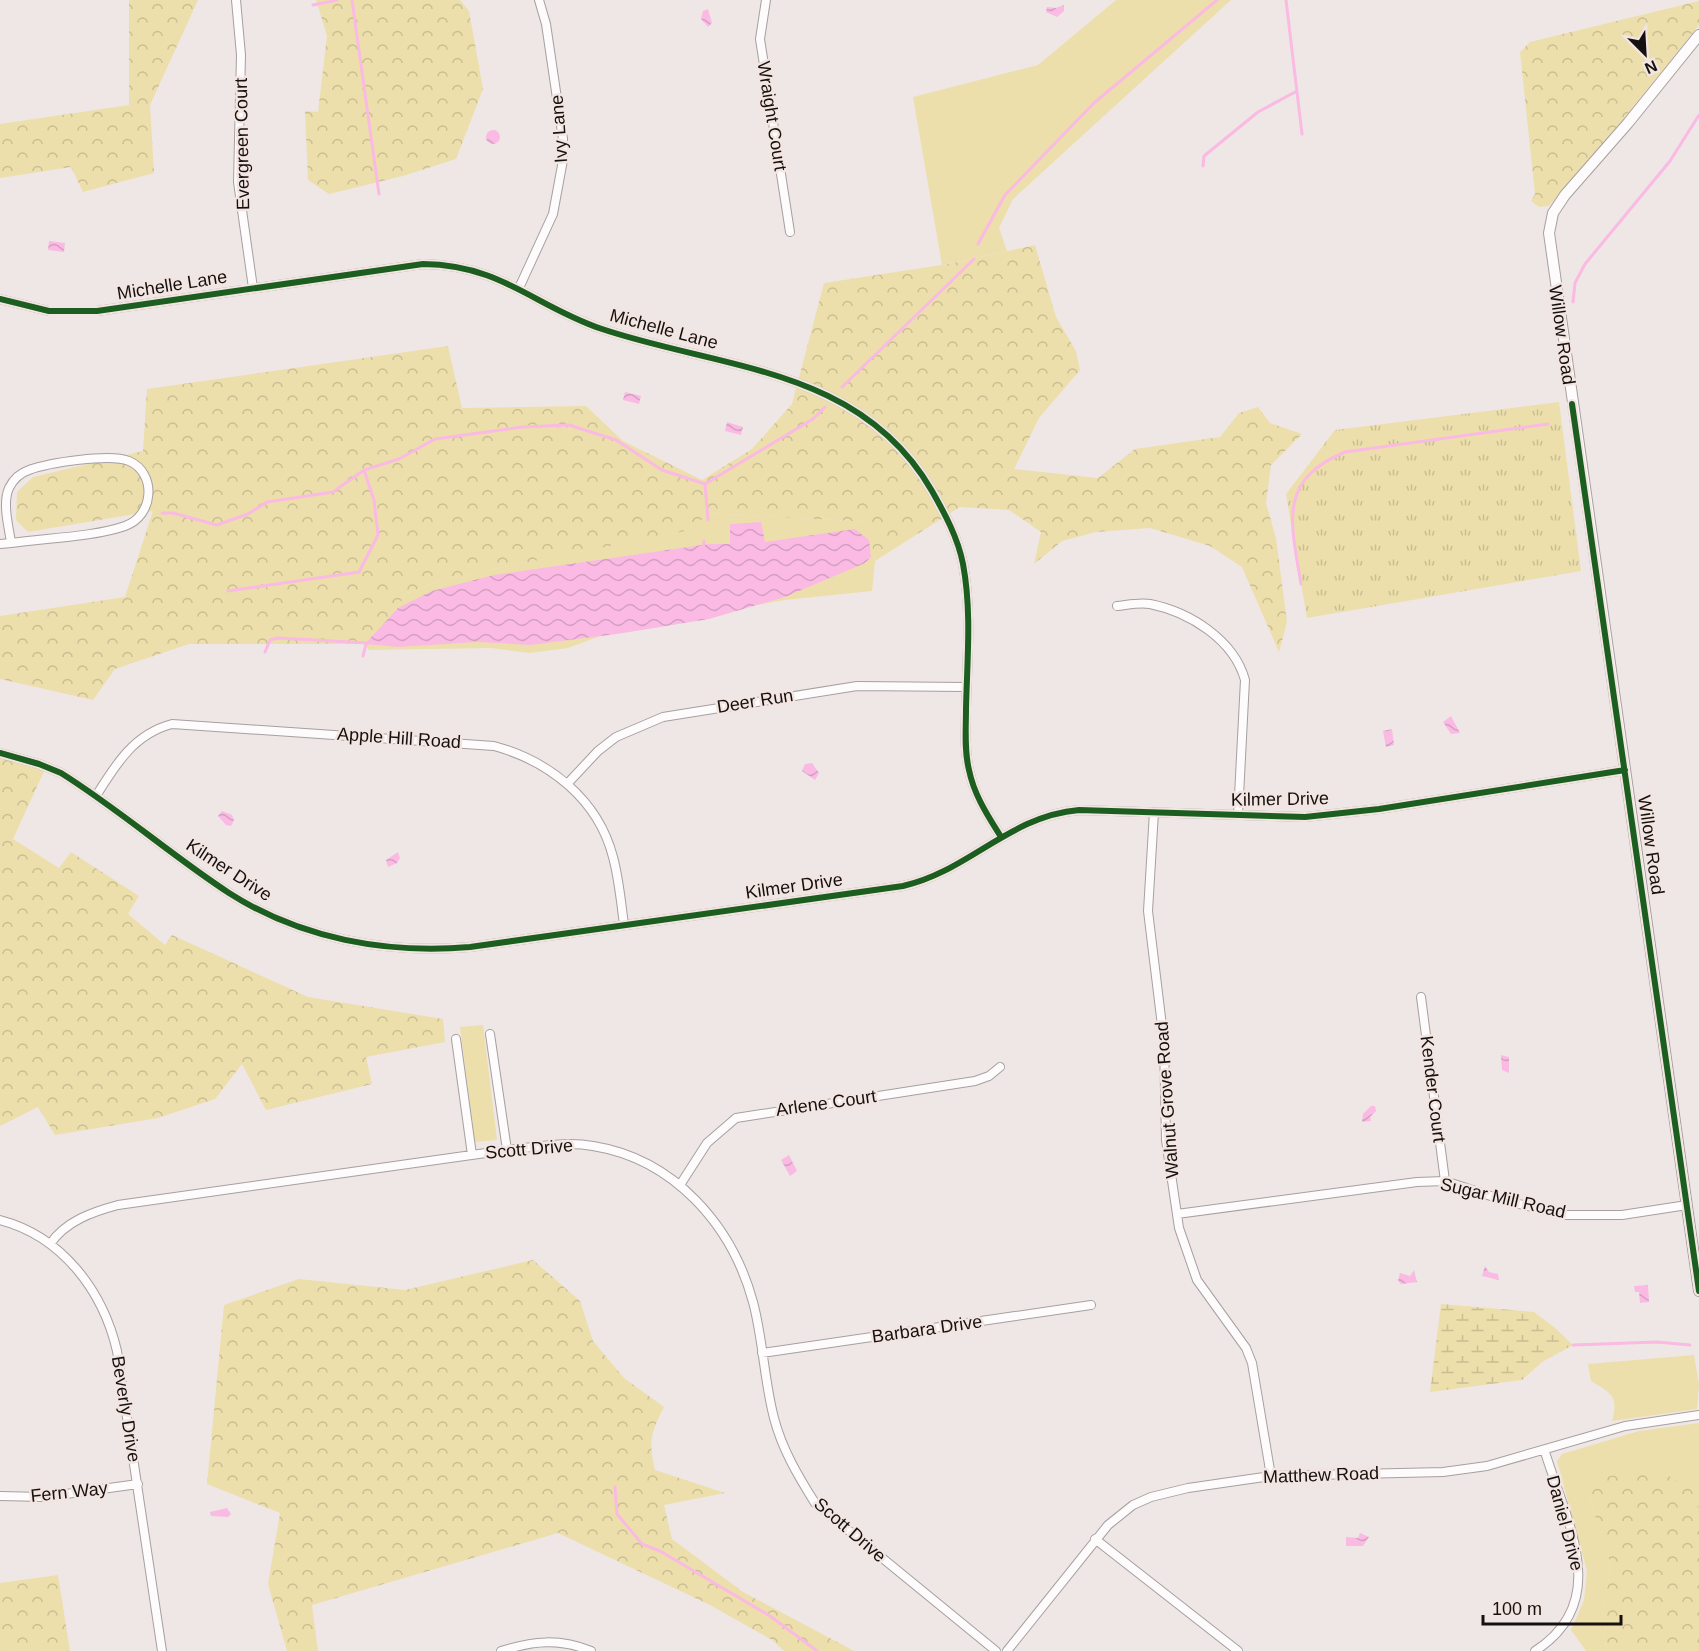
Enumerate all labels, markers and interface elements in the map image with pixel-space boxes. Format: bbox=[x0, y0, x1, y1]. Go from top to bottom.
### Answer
north arrow bbox=[1615, 24, 1675, 84]
text: N bbox=[1642, 57, 1660, 77]
street label: Wraight Court bbox=[753, 60, 791, 172]
street label: Evergreen Court bbox=[231, 78, 253, 210]
street label: Ivy Lane bbox=[547, 94, 571, 164]
street label: Michelle Lane bbox=[116, 266, 228, 304]
street label: Willow Road bbox=[1545, 284, 1579, 386]
street label: Michelle Lane bbox=[608, 305, 720, 353]
street label: Deer Run bbox=[715, 685, 795, 717]
street label: Apple Hill Road bbox=[336, 724, 462, 752]
street label: Kilmer Drive bbox=[1231, 788, 1329, 810]
street label: Willow Road bbox=[1634, 794, 1668, 896]
street label: Kilmer Drive bbox=[182, 835, 276, 905]
street label: Kilmer Drive bbox=[744, 869, 844, 903]
street label: Walnut Grove Road bbox=[1152, 1021, 1182, 1179]
street label: Kender Court bbox=[1417, 1035, 1449, 1143]
street label: Arlene Court bbox=[775, 1086, 877, 1120]
street label: Scott Drive bbox=[484, 1135, 574, 1163]
street label: Sugar Mill Road bbox=[1438, 1174, 1568, 1222]
street label: Barbara Drive bbox=[871, 1311, 983, 1347]
street label: Beverly Drive bbox=[108, 1355, 144, 1463]
street label: Matthew Road bbox=[1263, 1463, 1379, 1487]
street label: Daniel Drive bbox=[1543, 1473, 1587, 1573]
street label: Fern Way bbox=[29, 1478, 109, 1506]
street label: Scott Drive bbox=[810, 1494, 890, 1566]
scale bar bbox=[1483, 1588, 1621, 1626]
text: 100 m bbox=[1492, 1599, 1542, 1619]

